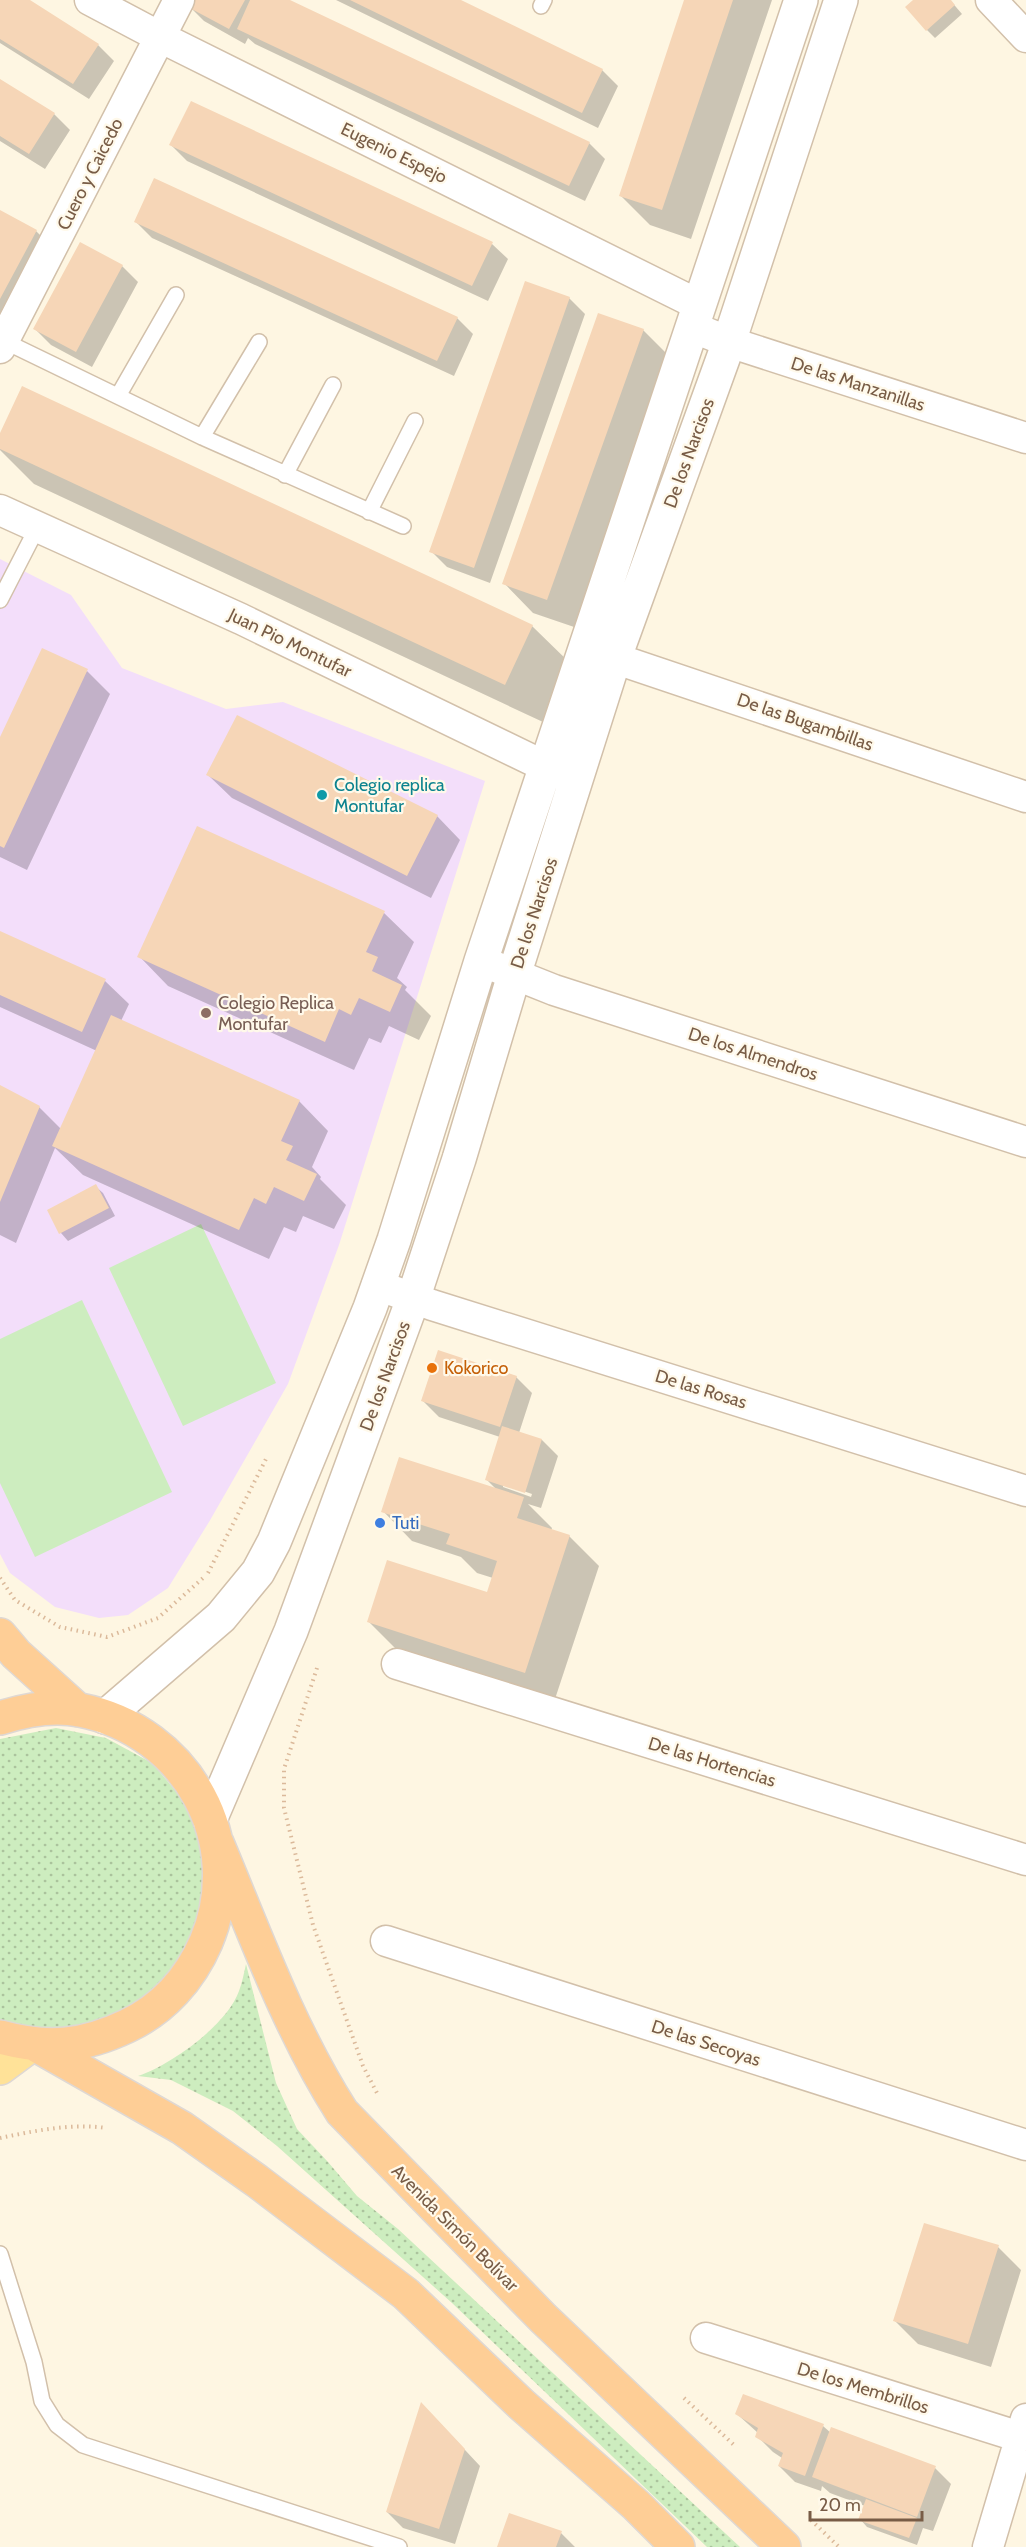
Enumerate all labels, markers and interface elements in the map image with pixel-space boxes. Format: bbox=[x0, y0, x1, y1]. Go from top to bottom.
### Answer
street label: Cuero y Caicedo bbox=[52, 114, 128, 234]
street label: Eugenio Espejo bbox=[337, 118, 451, 188]
street label: De las Manzanillas bbox=[788, 352, 928, 416]
street label: De los Narcisos bbox=[659, 395, 719, 511]
street label: Juan Pio Montufar bbox=[224, 603, 356, 682]
street label: De las Bugambillas bbox=[734, 688, 876, 756]
place label: Colegio replica Montufar bbox=[334, 774, 445, 817]
marker: Colegio replica Montufar bbox=[315, 788, 329, 802]
street label: De los Narcisos bbox=[506, 855, 562, 971]
place label: Colegio Replica Montufar bbox=[218, 992, 334, 1035]
marker: Colegio Replica Montufar bbox=[199, 1006, 213, 1020]
street label: De los Almendros bbox=[685, 1023, 821, 1085]
street label: De los Narcisos bbox=[355, 1318, 415, 1434]
place label: Kokorico bbox=[444, 1357, 509, 1379]
marker: Kokorico bbox=[425, 1361, 439, 1375]
street label: De las Rosas bbox=[653, 1365, 749, 1413]
place label: Tuti bbox=[392, 1512, 419, 1534]
marker: Tuti bbox=[373, 1516, 387, 1530]
street label: De las Hortencias bbox=[646, 1732, 778, 1792]
street label: De las Secoyas bbox=[649, 2015, 763, 2071]
street label: Avenida Simón Bolívar bbox=[387, 2160, 523, 2296]
street label: De los Membrillos bbox=[795, 2358, 931, 2418]
scale bar bbox=[810, 2484, 922, 2522]
text: 20 m bbox=[819, 2494, 861, 2516]

